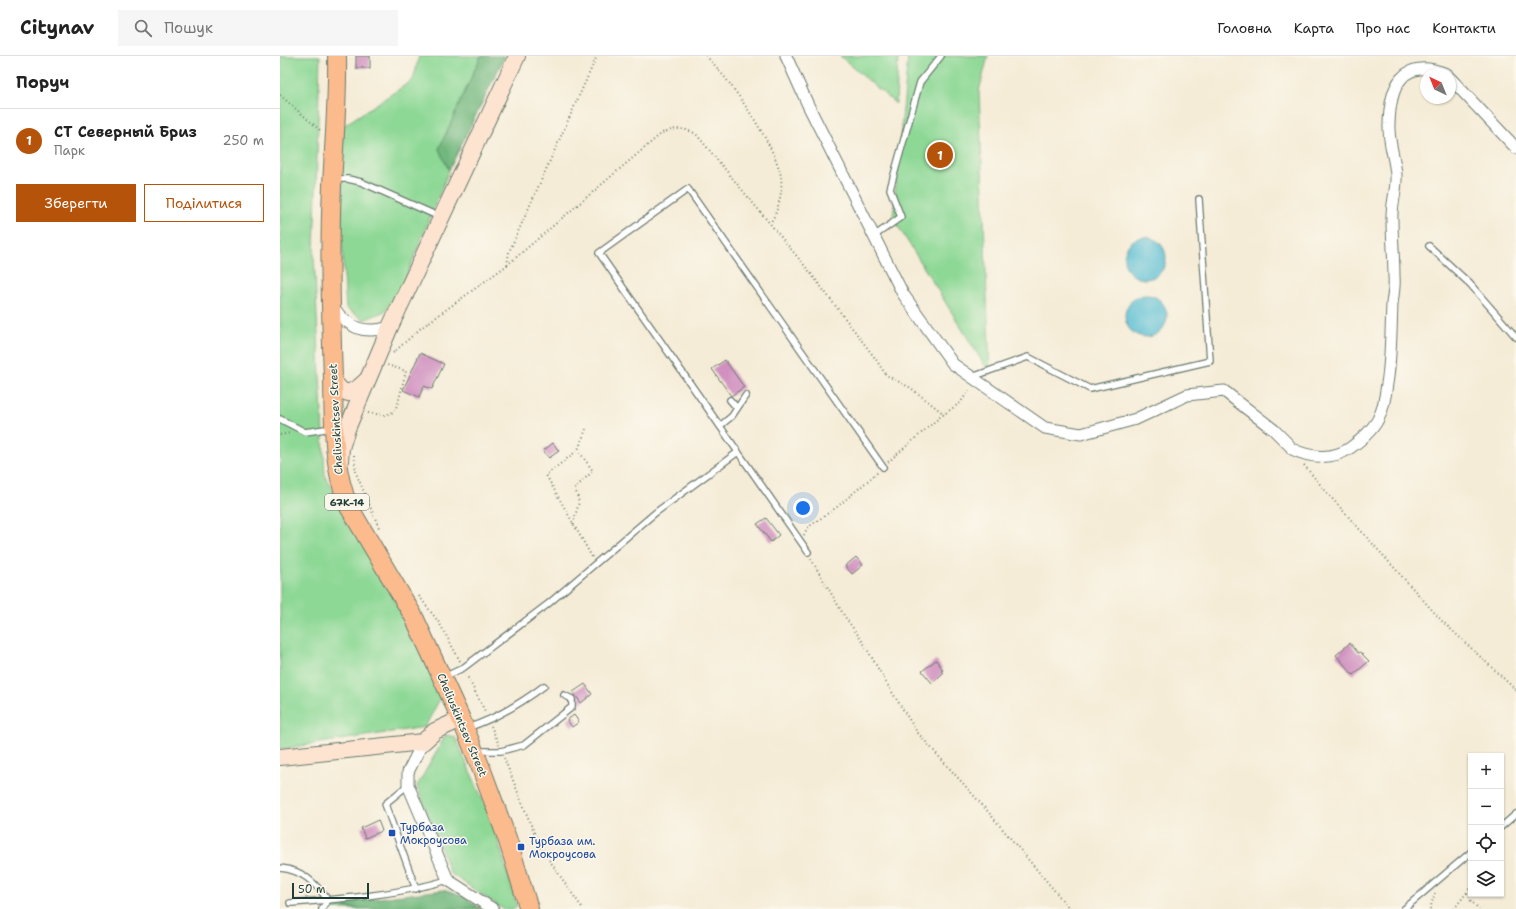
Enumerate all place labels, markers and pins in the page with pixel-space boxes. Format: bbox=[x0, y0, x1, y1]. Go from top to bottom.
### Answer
pin: 1 bbox=[927, 140, 953, 170]
place label: Турбаза Мокроусова bbox=[400, 820, 467, 848]
marker: Турбаза Мокроусова bbox=[387, 828, 397, 838]
place label: Турбаза им. Мокроусова bbox=[529, 834, 596, 862]
marker: Турбаза им. Мокроусова bbox=[516, 842, 526, 852]

